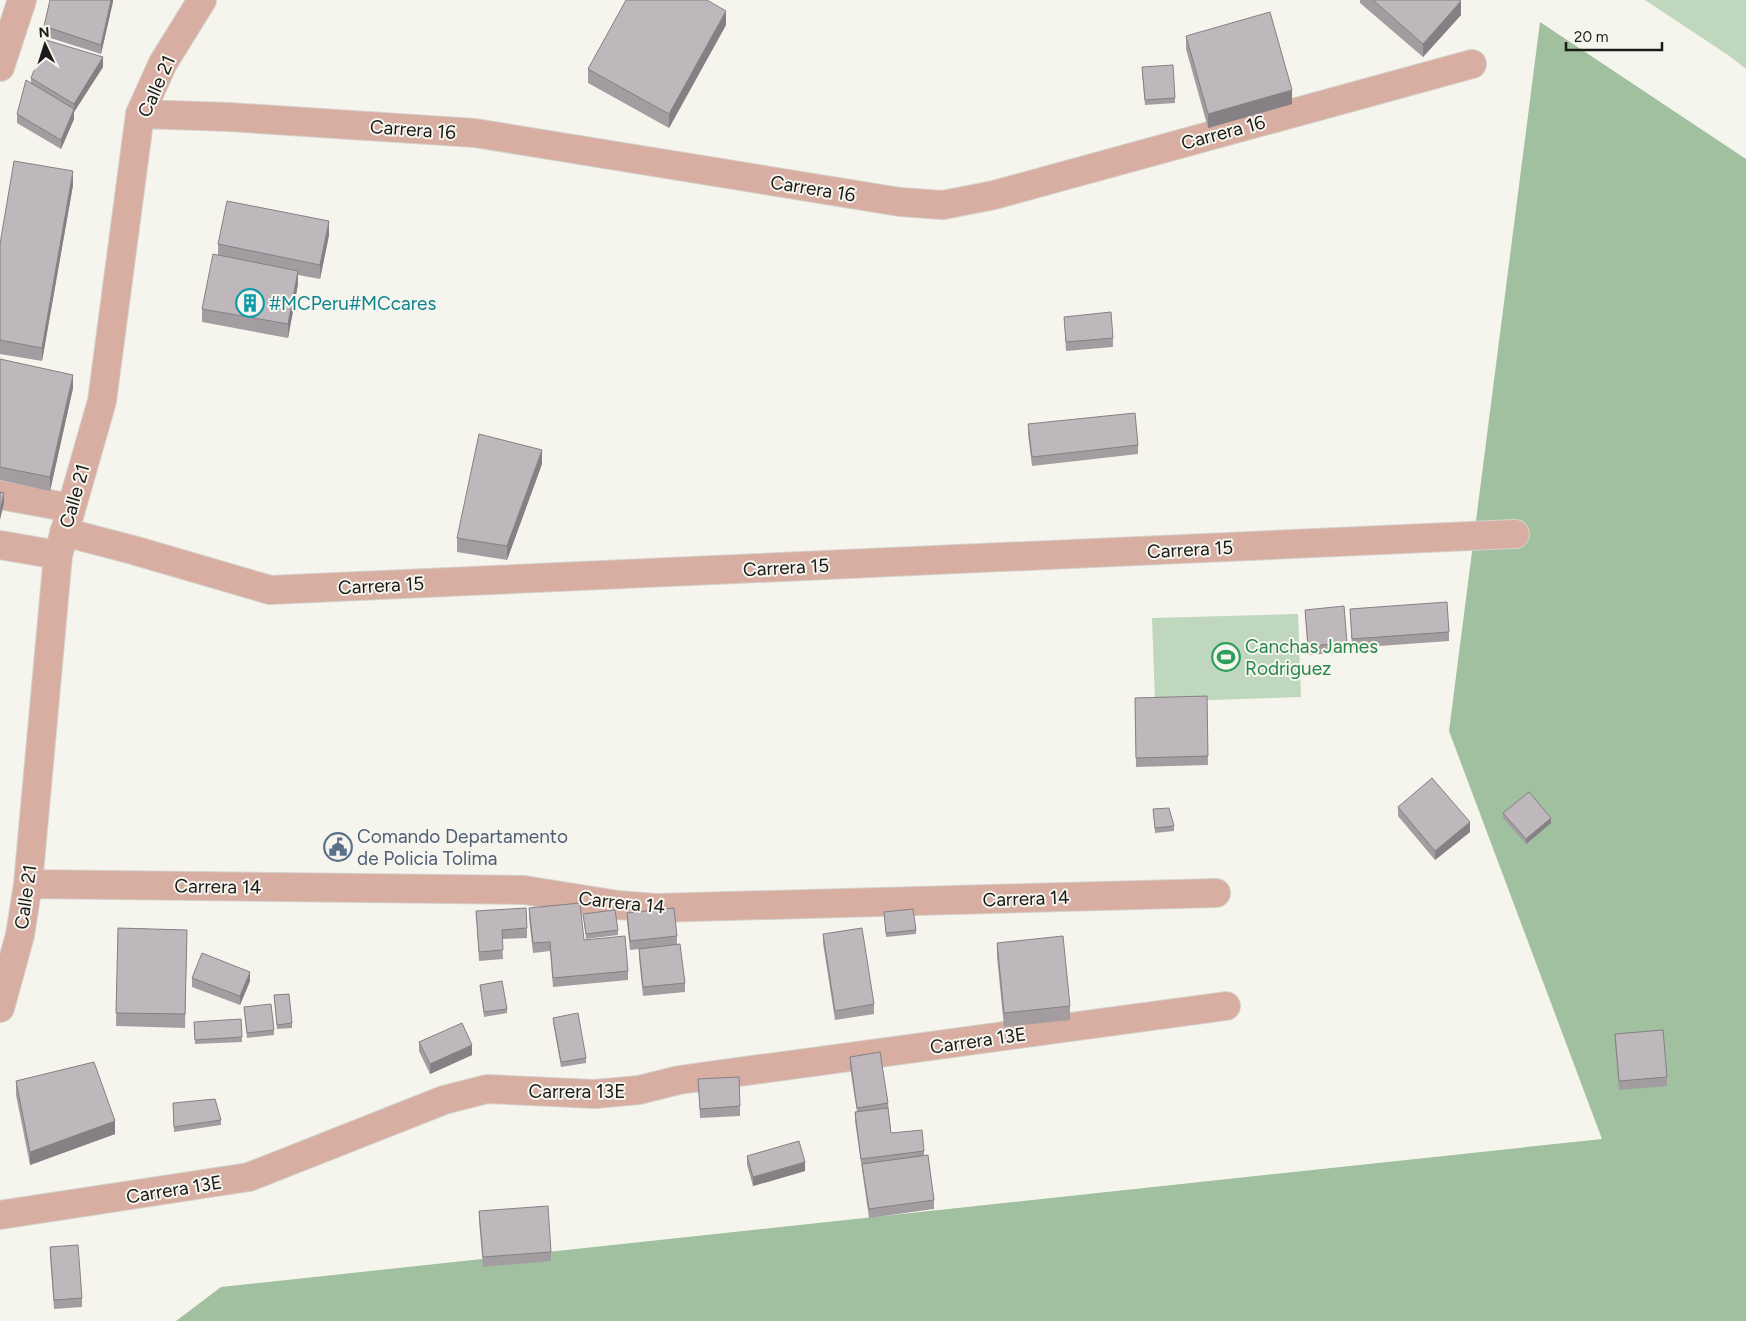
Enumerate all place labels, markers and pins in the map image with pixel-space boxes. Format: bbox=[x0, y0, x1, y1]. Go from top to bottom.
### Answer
building icon: #MCPeru#MCcares bbox=[235, 288, 265, 318]
place label: #MCPeru#MCcares bbox=[269, 292, 436, 315]
place label: Canchas James Rodriguez bbox=[1245, 635, 1378, 680]
sports icon: Canchas James Rodriguez bbox=[1211, 642, 1241, 672]
place label: Comando Departamento de Policia Tolima bbox=[357, 825, 568, 870]
public building icon: Comando Departamento de Policia Tolima bbox=[323, 832, 353, 862]

